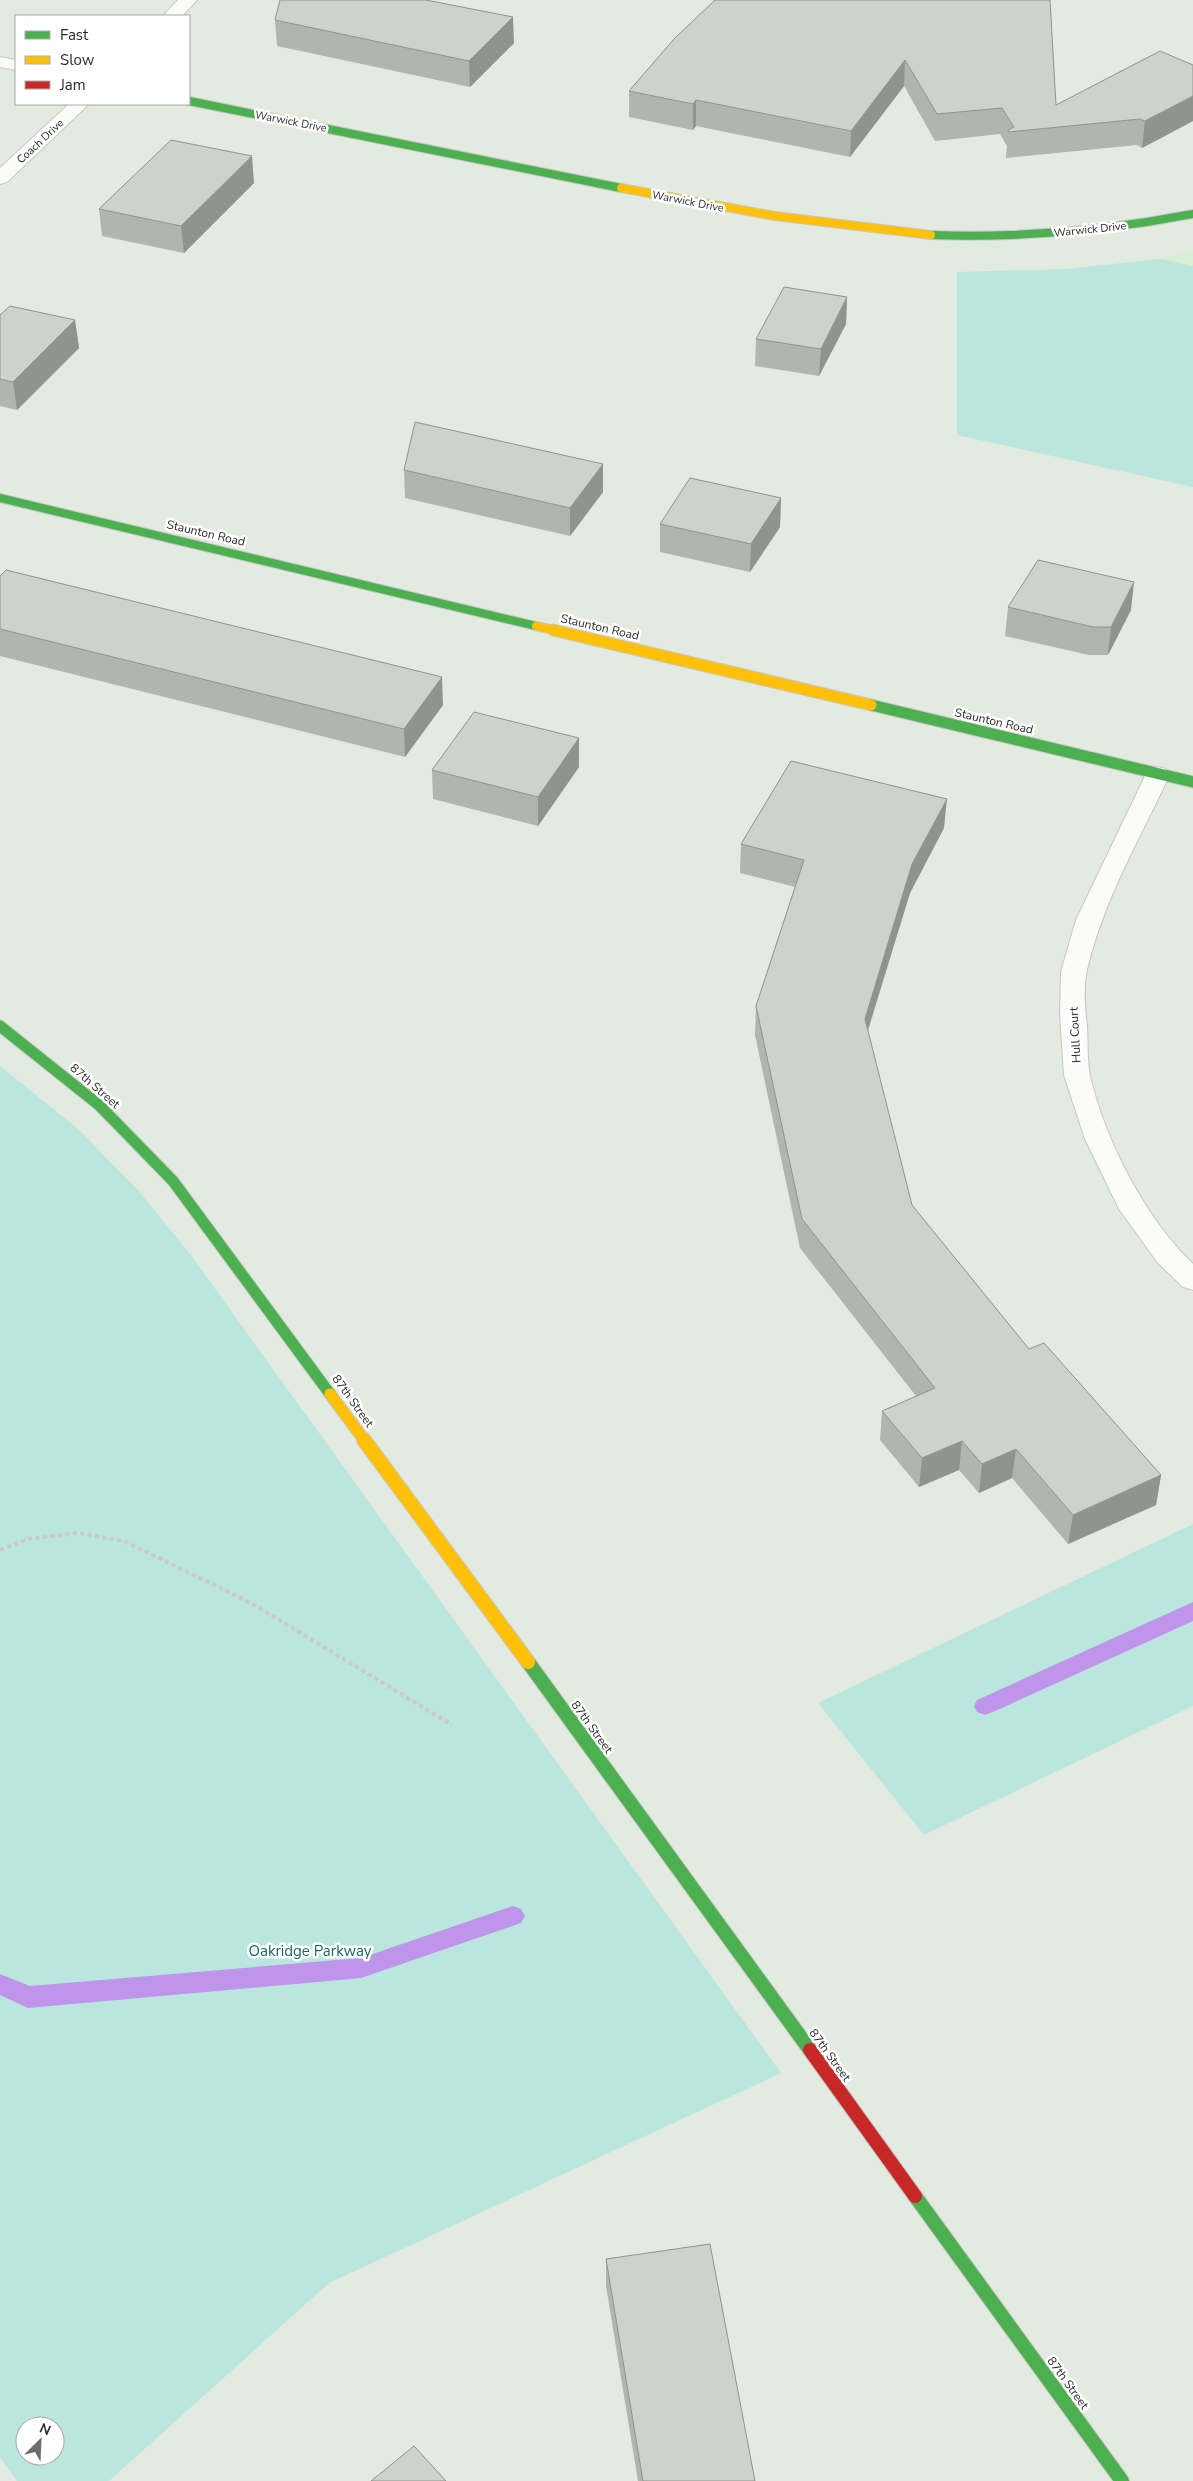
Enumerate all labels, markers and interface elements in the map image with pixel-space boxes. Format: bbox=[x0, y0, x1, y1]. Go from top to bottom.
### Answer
legend bbox=[15, 15, 190, 105]
text: Fast bbox=[60, 25, 89, 45]
text: Slow bbox=[60, 50, 95, 70]
text: Jam bbox=[59, 75, 86, 95]
street label: Warwick Drive bbox=[254, 107, 328, 136]
street label: Coach Drive bbox=[14, 116, 67, 167]
street label: Warwick Drive bbox=[651, 187, 725, 216]
street label: Warwick Drive bbox=[1053, 218, 1127, 241]
street label: Staunton Road bbox=[165, 516, 247, 550]
street label: Staunton Road bbox=[559, 610, 641, 644]
street label: Staunton Road bbox=[953, 704, 1035, 738]
street label: Hull Court bbox=[1066, 1006, 1084, 1063]
street label: 87th Street bbox=[67, 1060, 124, 1113]
street label: 87th Street bbox=[329, 1372, 378, 1431]
street label: 87th Street bbox=[568, 1698, 617, 1757]
park label: Oakridge Parkway bbox=[249, 1941, 372, 1961]
street label: 87th Street bbox=[806, 2026, 855, 2085]
street label: 87th Street bbox=[1044, 2354, 1093, 2413]
north arrow bbox=[15, 2416, 65, 2466]
text: N bbox=[36, 2419, 54, 2440]

